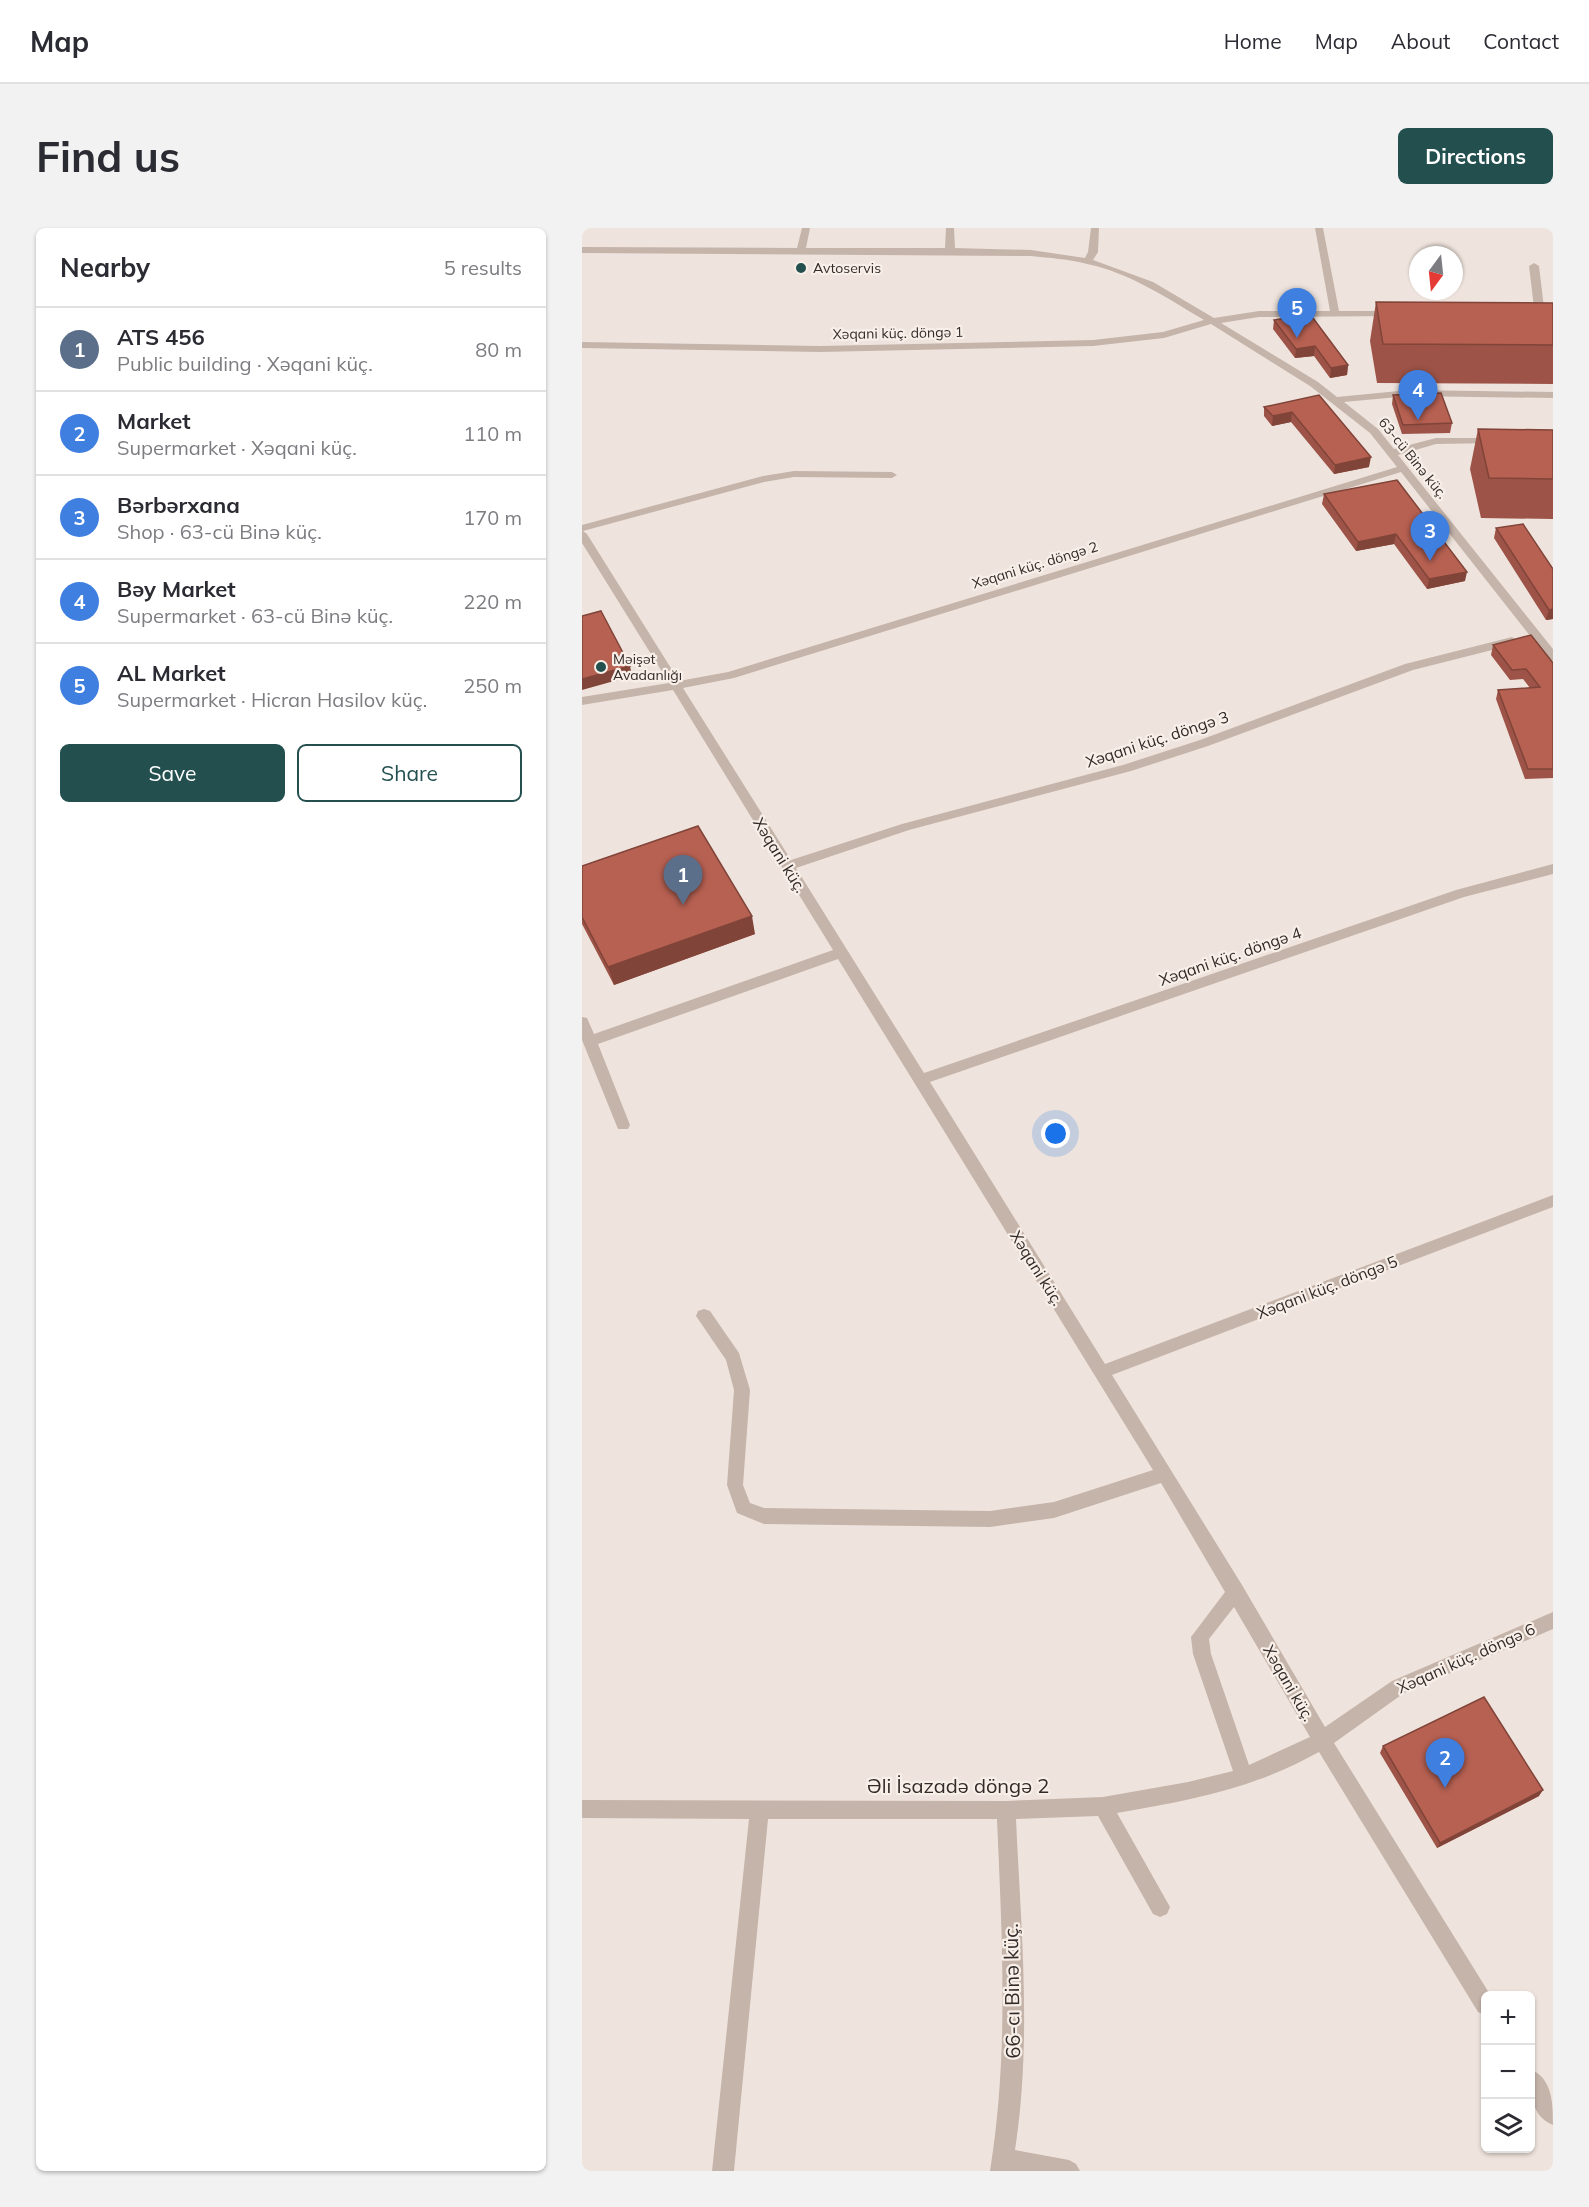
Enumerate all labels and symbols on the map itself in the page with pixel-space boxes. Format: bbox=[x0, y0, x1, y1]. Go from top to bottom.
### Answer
north arrow bbox=[1409, 246, 1463, 300]
place label: Avtoservis bbox=[813, 259, 881, 277]
marker: Avtoservis bbox=[794, 261, 808, 275]
pin: 5 bbox=[1278, 288, 1316, 338]
street label: Xəqani küç. döngə 1 bbox=[833, 323, 963, 343]
pin: 4 bbox=[1398, 370, 1438, 420]
street label: 63-cü Binə küç. bbox=[1375, 414, 1451, 502]
pin: 3 bbox=[1410, 512, 1450, 561]
street label: Xəqani küç. döngə 2 bbox=[970, 537, 1100, 593]
place label: Məişət Avadanlığı bbox=[613, 650, 682, 684]
marker: Məişət Avadanlığı bbox=[594, 660, 608, 674]
street label: Xəqani küç. döngə 3 bbox=[1083, 706, 1231, 772]
street label: Xəqani küç. bbox=[749, 814, 811, 896]
pin: 1 bbox=[664, 856, 702, 905]
street label: Xəqani küç. döngə 4 bbox=[1156, 922, 1304, 990]
your location bbox=[1041, 1119, 1070, 1148]
street label: Xəqani küç. bbox=[1006, 1227, 1068, 1309]
street label: Xəqani küç. döngə 5 bbox=[1254, 1251, 1400, 1323]
street label: Xəqani küç. döngə 6 bbox=[1394, 1619, 1538, 1697]
street label: Xəqani küç. bbox=[1259, 1641, 1319, 1725]
pin: 2 bbox=[1426, 1738, 1464, 1788]
street label: Əli İsazadə döngə 2 bbox=[867, 1773, 1049, 1798]
street label: 66-cı Binə küç. bbox=[998, 1923, 1025, 2059]

